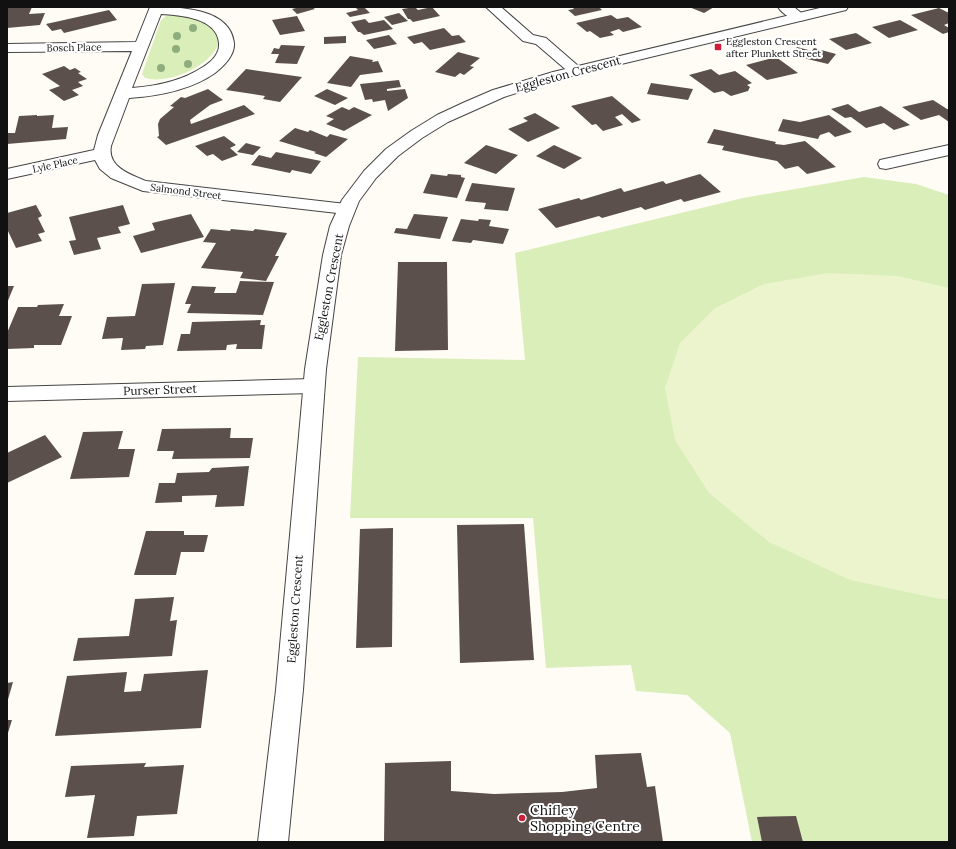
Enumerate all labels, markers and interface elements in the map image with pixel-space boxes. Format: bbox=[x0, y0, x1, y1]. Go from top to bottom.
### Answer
place label: Eggleston Crescent after Plunkett Street bbox=[726, 35, 821, 60]
street label: Bosch Place bbox=[46, 41, 102, 54]
marker: Eggleston Crescent after Plunkett Street bbox=[713, 42, 723, 52]
street label: Eggleston Crescent bbox=[513, 52, 623, 95]
street label: Lyle Place bbox=[31, 153, 80, 176]
street label: Salmond Street bbox=[150, 181, 222, 202]
street label: Eggleston Crescent bbox=[311, 232, 346, 342]
street label: Purser Street bbox=[123, 381, 198, 398]
street label: Eggleston Crescent bbox=[283, 554, 306, 664]
place label: Chifley Shopping Centre bbox=[530, 801, 640, 835]
marker: Chifley Shopping Centre bbox=[517, 813, 527, 823]

